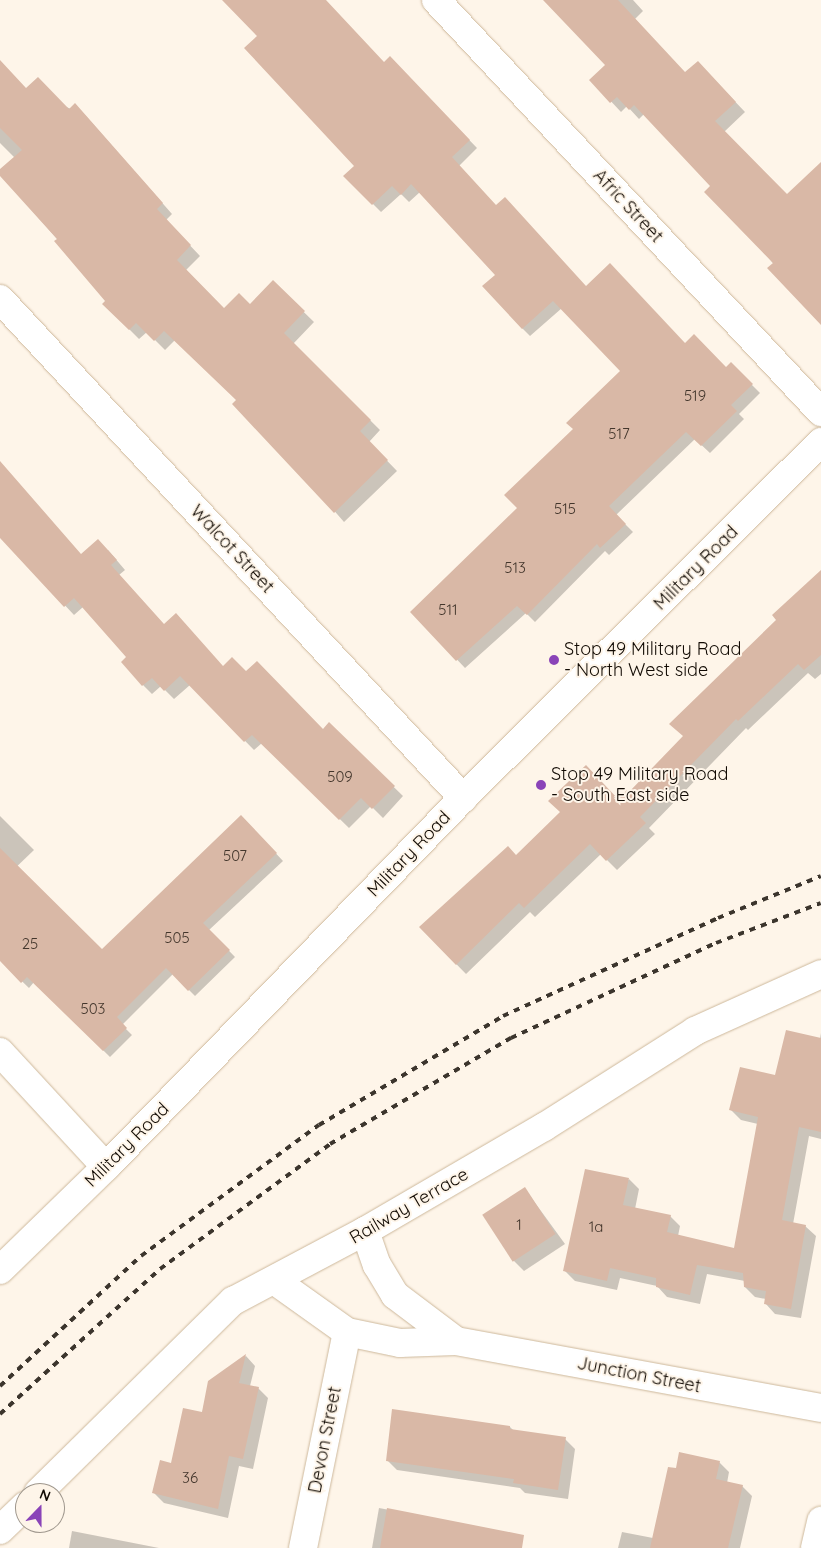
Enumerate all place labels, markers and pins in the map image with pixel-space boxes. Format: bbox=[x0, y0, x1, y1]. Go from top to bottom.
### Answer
place label: Stop 49 Military Road - North West side bbox=[564, 639, 741, 682]
marker: Stop 49 Military Road - North West side bbox=[548, 654, 560, 666]
place label: Stop 49 Military Road - South East side bbox=[551, 764, 728, 806]
marker: Stop 49 Military Road - South East side bbox=[535, 779, 547, 791]

